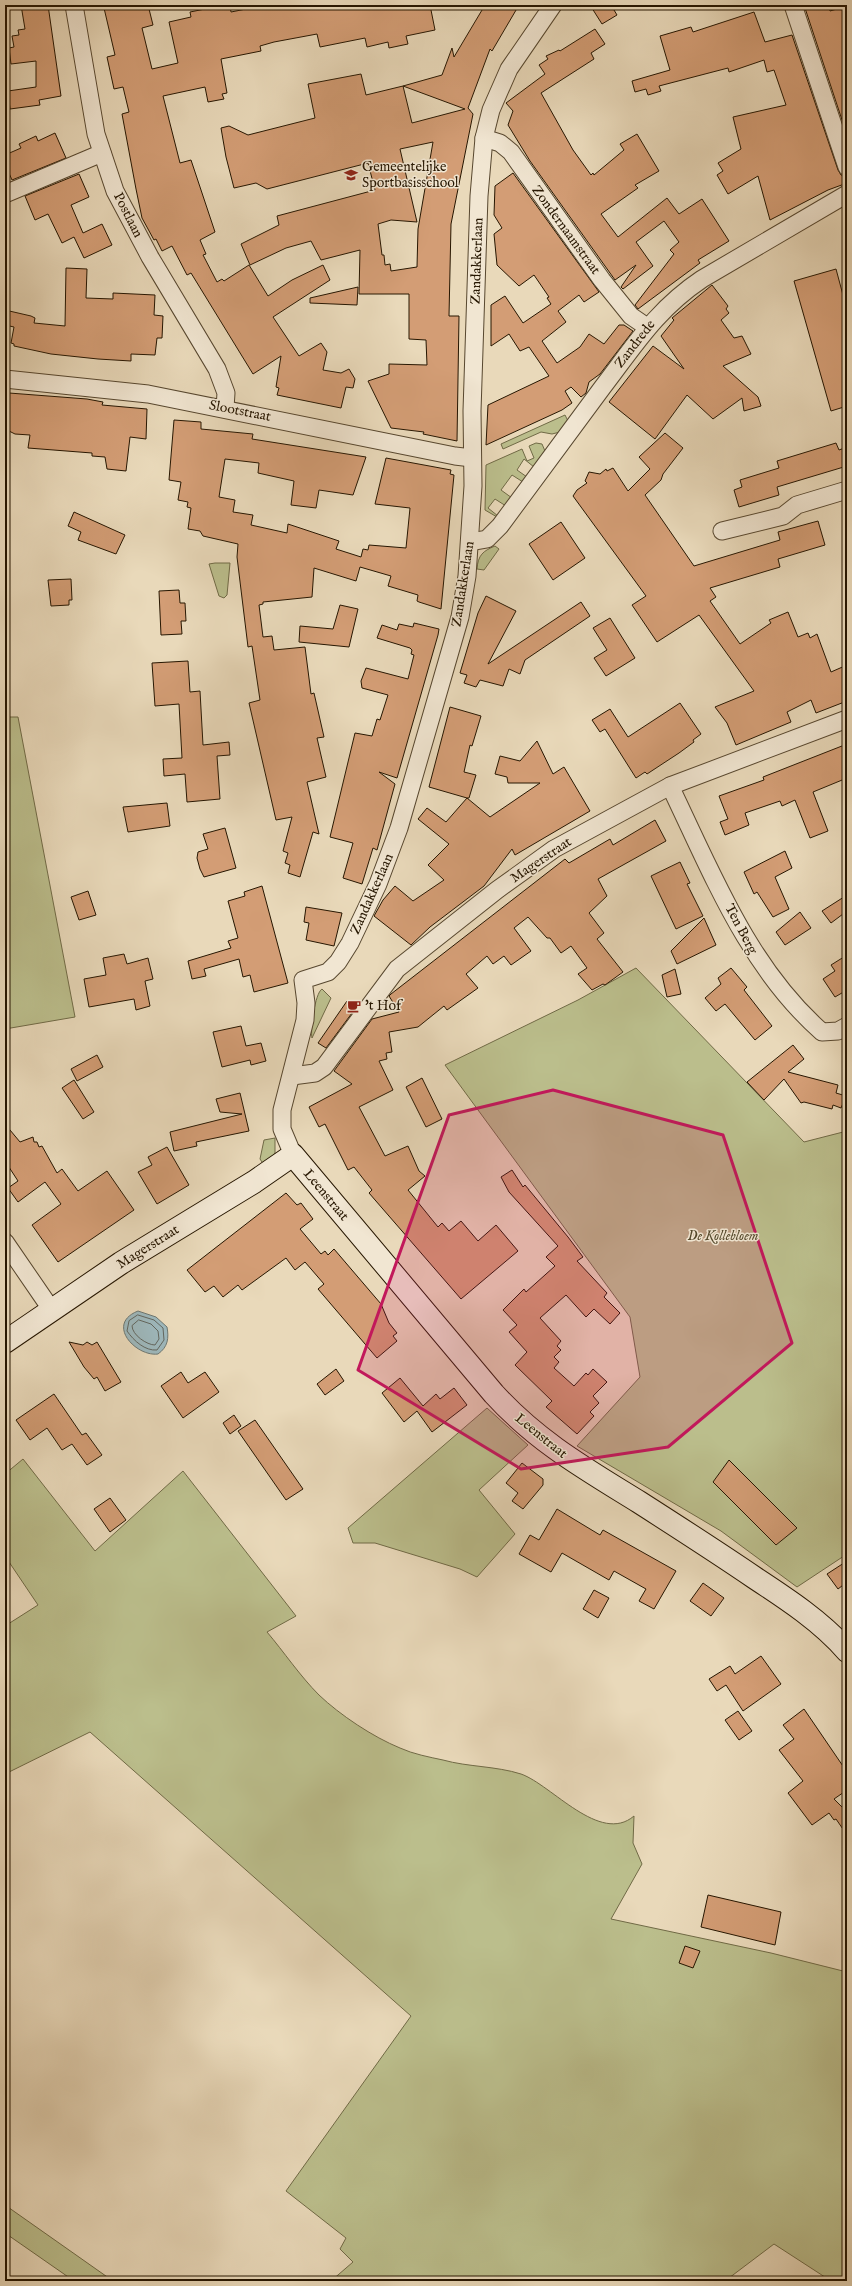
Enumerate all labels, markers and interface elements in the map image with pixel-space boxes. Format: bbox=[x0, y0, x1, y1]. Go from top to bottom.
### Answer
place label: Gemeentelijke Sportbasisschool bbox=[362, 158, 459, 192]
school or university icon: Gemeentelijke Sportbasisschool bbox=[343, 167, 359, 183]
street label: Zondernaamstraat bbox=[528, 182, 605, 278]
street label: Postlaan bbox=[109, 189, 147, 241]
street label: Zandakkerlaan bbox=[466, 217, 488, 305]
street label: Zandrede bbox=[611, 316, 660, 372]
street label: Slootstraat bbox=[208, 396, 273, 426]
street label: Zandakkerlaan bbox=[447, 539, 479, 628]
street label: Magerstraat bbox=[507, 833, 575, 887]
street label: Zandakkerlaan bbox=[346, 850, 398, 937]
street label: Ten Berg bbox=[720, 901, 762, 958]
place label: 't Hof bbox=[365, 997, 404, 1015]
cafe icon: 't Hof bbox=[346, 998, 362, 1014]
street label: Leenstraat bbox=[299, 1165, 353, 1225]
street label: Magerstraat bbox=[113, 1221, 183, 1273]
park label: De Kollebloem bbox=[688, 1227, 758, 1245]
street label: Leenstraat bbox=[511, 1409, 571, 1463]

